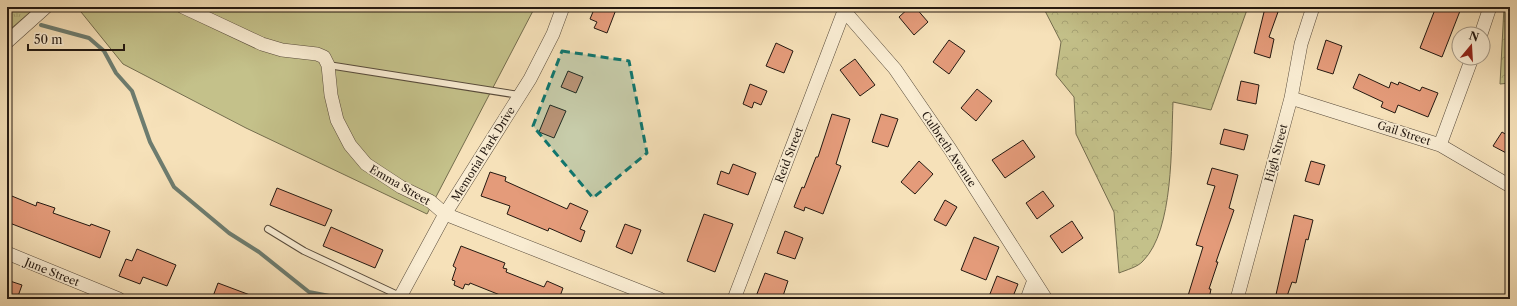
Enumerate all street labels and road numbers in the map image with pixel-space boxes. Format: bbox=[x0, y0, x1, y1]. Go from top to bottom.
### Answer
street label: Memorial Park Drive bbox=[448, 104, 518, 204]
street label: Culbreth Avenue bbox=[919, 109, 979, 189]
street label: Gail Street bbox=[1375, 118, 1433, 148]
street label: High Street bbox=[1262, 122, 1290, 184]
street label: Reid Street bbox=[772, 125, 806, 185]
street label: Emma Street bbox=[367, 162, 433, 208]
street label: June Street bbox=[21, 254, 81, 289]

